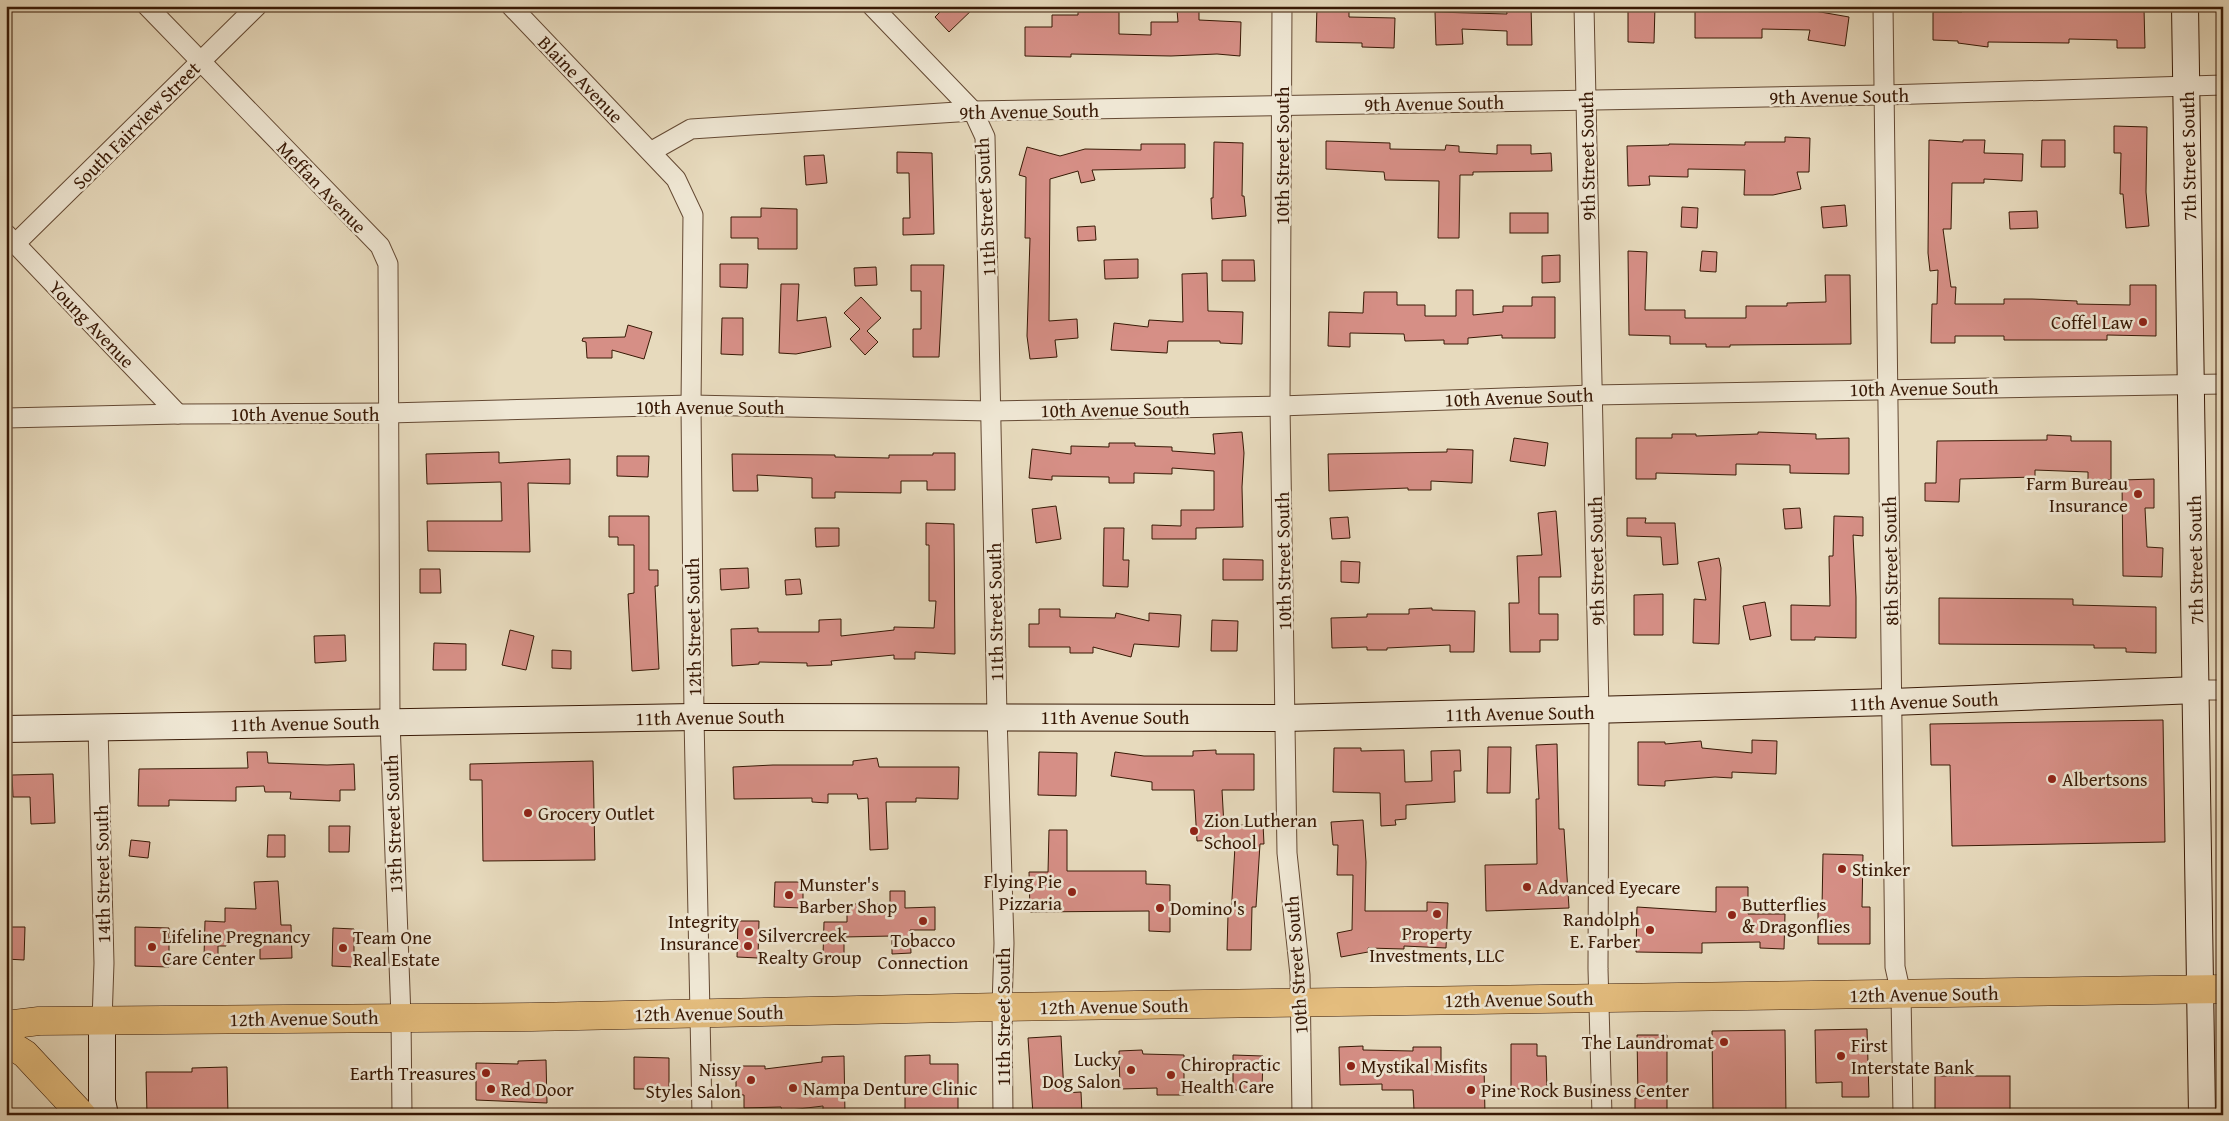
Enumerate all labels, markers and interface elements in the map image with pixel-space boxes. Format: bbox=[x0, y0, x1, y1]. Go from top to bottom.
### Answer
street label: Blaine Avenue bbox=[532, 29, 630, 129]
street label: South Fairview Street bbox=[66, 54, 207, 195]
street label: 9th Avenue South bbox=[1769, 81, 1910, 111]
street label: 10th Street South bbox=[1268, 86, 1296, 225]
street label: 9th Avenue South bbox=[1364, 88, 1505, 118]
street label: 9th Street South bbox=[1572, 91, 1602, 221]
street label: 7th Street South bbox=[2173, 91, 2203, 221]
street label: 9th Avenue South bbox=[959, 96, 1100, 126]
street label: Meffan Avenue bbox=[271, 135, 373, 240]
street label: 11th Street South bbox=[967, 137, 1003, 277]
street label: Young Avenue bbox=[43, 274, 141, 374]
place label: Coffel Law bbox=[2051, 308, 2134, 336]
marker: Coffel Law bbox=[2137, 316, 2149, 328]
street label: 10th Avenue South bbox=[1849, 373, 1999, 403]
street label: 10th Avenue South bbox=[1444, 380, 1594, 414]
street label: 10th Avenue South bbox=[635, 393, 785, 421]
street label: 10th Avenue South bbox=[1040, 394, 1190, 424]
street label: 10th Avenue South bbox=[230, 400, 380, 428]
place label: Farm Bureau Insurance bbox=[2026, 469, 2129, 519]
marker: Farm Bureau Insurance bbox=[2132, 488, 2144, 500]
street label: 10th Street South bbox=[1268, 491, 1298, 631]
street label: 7th Street South bbox=[2180, 495, 2210, 625]
street label: 9th Street South bbox=[1581, 496, 1611, 626]
street label: 8th Street South bbox=[1875, 496, 1905, 626]
street label: 11th Street South bbox=[980, 542, 1010, 682]
street label: 12th Street South bbox=[678, 557, 708, 697]
street label: 11th Avenue South bbox=[1849, 684, 1999, 718]
street label: 11th Avenue South bbox=[1445, 698, 1595, 728]
street label: 11th Avenue South bbox=[635, 702, 785, 732]
street label: 11th Avenue South bbox=[1040, 703, 1190, 731]
street label: 11th Avenue South bbox=[230, 708, 380, 738]
street label: 13th Street South bbox=[377, 754, 409, 894]
place label: Albertsons bbox=[2062, 765, 2148, 793]
marker: Albertsons bbox=[2046, 773, 2058, 785]
place label: Grocery Outlet bbox=[538, 799, 655, 827]
street label: 14th Street South bbox=[87, 804, 117, 944]
place label: Zion Lutheran School bbox=[1204, 806, 1317, 856]
marker: Grocery Outlet bbox=[522, 807, 534, 819]
marker: Zion Lutheran School bbox=[1188, 825, 1200, 837]
place label: Stinker bbox=[1852, 855, 1910, 883]
marker: Stinker bbox=[1836, 863, 1848, 875]
place label: Flying Pie Pizzaria bbox=[984, 867, 1062, 917]
place label: Munster's Barber Shop bbox=[799, 870, 897, 920]
place label: Advanced Eyecare bbox=[1537, 873, 1681, 901]
marker: Advanced Eyecare bbox=[1521, 881, 1533, 893]
marker: Flying Pie Pizzaria bbox=[1066, 886, 1078, 898]
marker: Munster's Barber Shop bbox=[783, 889, 795, 901]
place label: Butterflies & Dragonflies bbox=[1742, 890, 1850, 940]
place label: Domino's bbox=[1170, 894, 1245, 922]
street label: 10th Street South bbox=[1277, 894, 1315, 1035]
marker: Domino's bbox=[1154, 902, 1166, 914]
place label: Randolph E. Farber bbox=[1563, 905, 1640, 955]
place label: Integrity Insurance bbox=[660, 907, 740, 957]
marker: Property Investments, LLC bbox=[1431, 908, 1443, 920]
marker: Butterflies & Dragonflies bbox=[1726, 909, 1738, 921]
marker: Tobacco Connection bbox=[917, 915, 929, 927]
place label: Property Investments, LLC bbox=[1369, 919, 1505, 969]
place label: Silvercreek Realty Group bbox=[758, 921, 862, 971]
place label: Lifeline Pregnancy Care Center bbox=[162, 922, 311, 972]
place label: Team One Real Estate bbox=[353, 923, 440, 973]
marker: Randolph E. Farber bbox=[1644, 924, 1656, 936]
marker: Integrity Insurance bbox=[743, 926, 755, 938]
place label: Tobacco Connection bbox=[877, 926, 969, 976]
marker: Silvercreek Realty Group bbox=[742, 940, 754, 952]
marker: Lifeline Pregnancy Care Center bbox=[146, 941, 158, 953]
marker: Team One Real Estate bbox=[337, 942, 349, 954]
street label: 11th Street South bbox=[989, 947, 1017, 1086]
street label: 12th Avenue South bbox=[1849, 979, 1999, 1009]
street label: 12th Avenue South bbox=[1444, 984, 1594, 1014]
street label: 12th Avenue South bbox=[1039, 991, 1189, 1021]
street label: 12th Avenue South bbox=[634, 998, 784, 1028]
street label: 12th Avenue South bbox=[229, 1003, 379, 1033]
place label: The Laundromat bbox=[1582, 1028, 1714, 1056]
place label: First Interstate Bank bbox=[1851, 1031, 1974, 1081]
marker: The Laundromat bbox=[1718, 1036, 1730, 1048]
place label: Lucky Dog Salon bbox=[1042, 1045, 1122, 1095]
place label: Chiropractic Health Care bbox=[1181, 1050, 1280, 1100]
marker: First Interstate Bank bbox=[1835, 1050, 1847, 1062]
place label: Mystikal Misfits bbox=[1361, 1052, 1488, 1080]
place label: Nissy Styles Salon bbox=[646, 1055, 742, 1105]
place label: Earth Treasures bbox=[350, 1059, 476, 1087]
marker: Mystikal Misfits bbox=[1345, 1060, 1357, 1072]
marker: Lucky Dog Salon bbox=[1125, 1064, 1137, 1076]
marker: Earth Treasures bbox=[480, 1067, 492, 1079]
marker: Chiropractic Health Care bbox=[1165, 1069, 1177, 1081]
marker: Nissy Styles Salon bbox=[745, 1074, 757, 1086]
place label: Nampa Denture Clinic bbox=[803, 1074, 978, 1102]
place label: Red Door bbox=[501, 1075, 574, 1103]
place label: Pine Rock Business Center bbox=[1481, 1076, 1689, 1104]
marker: Nampa Denture Clinic bbox=[787, 1082, 799, 1094]
marker: Red Door bbox=[485, 1083, 497, 1095]
marker: Pine Rock Business Center bbox=[1465, 1084, 1477, 1096]

